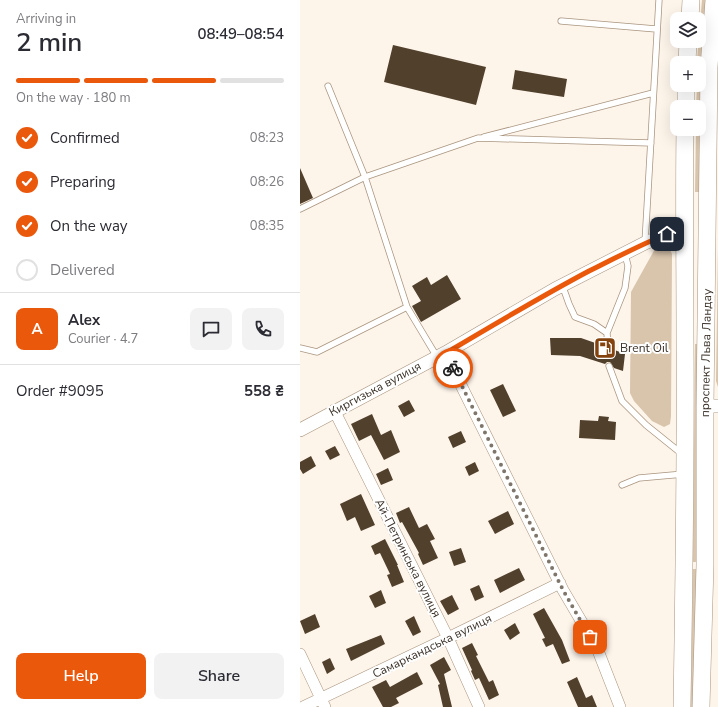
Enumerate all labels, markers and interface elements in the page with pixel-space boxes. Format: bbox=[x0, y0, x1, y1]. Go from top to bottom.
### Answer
text: Arriving in bbox=[16, 10, 76, 28]
map controls bbox=[670, 12, 706, 136]
button: layers bbox=[670, 12, 706, 48]
text: 08:49–08:54 bbox=[197, 24, 284, 44]
text: 2 min bbox=[16, 25, 82, 60]
button: + bbox=[670, 56, 706, 92]
text: On the way · 180 m bbox=[16, 89, 131, 107]
button: − bbox=[670, 100, 706, 136]
icon: check bbox=[16, 127, 38, 149]
text: Confirmed bbox=[50, 128, 120, 148]
text: 08:23 bbox=[250, 129, 284, 147]
icon: check bbox=[16, 171, 38, 193]
text: Preparing bbox=[50, 172, 115, 192]
text: 08:26 bbox=[250, 173, 284, 191]
icon: check bbox=[16, 215, 38, 237]
text: On the way bbox=[50, 216, 128, 236]
text: 08:35 bbox=[250, 217, 284, 235]
pin bbox=[650, 217, 684, 251]
icon: home bbox=[656, 223, 678, 245]
text: Delivered bbox=[50, 260, 115, 280]
street label: проспект Льва Ландау bbox=[697, 288, 715, 417]
button: chat bbox=[190, 308, 232, 350]
button: phone bbox=[242, 308, 284, 350]
text: Alex bbox=[68, 310, 100, 330]
text: A bbox=[31, 319, 43, 339]
text: Courier · 4.7 bbox=[68, 330, 138, 348]
fuel station icon: Brent Oil bbox=[592, 335, 618, 361]
place label: Brent Oil bbox=[620, 340, 669, 356]
courier bbox=[433, 348, 473, 388]
icon: bike bbox=[442, 357, 464, 379]
street label: Киргизька вулиця bbox=[326, 358, 424, 420]
text: Order #9095 bbox=[16, 381, 104, 401]
text: 558 ₴ bbox=[244, 381, 284, 401]
street label: Ай-Петринська вулиця bbox=[371, 496, 445, 620]
street label: Самаркандська вулиця bbox=[370, 610, 494, 682]
pin bbox=[573, 620, 607, 654]
icon: bag bbox=[579, 626, 601, 648]
button: Help bbox=[16, 653, 146, 699]
button: Share bbox=[154, 653, 284, 699]

